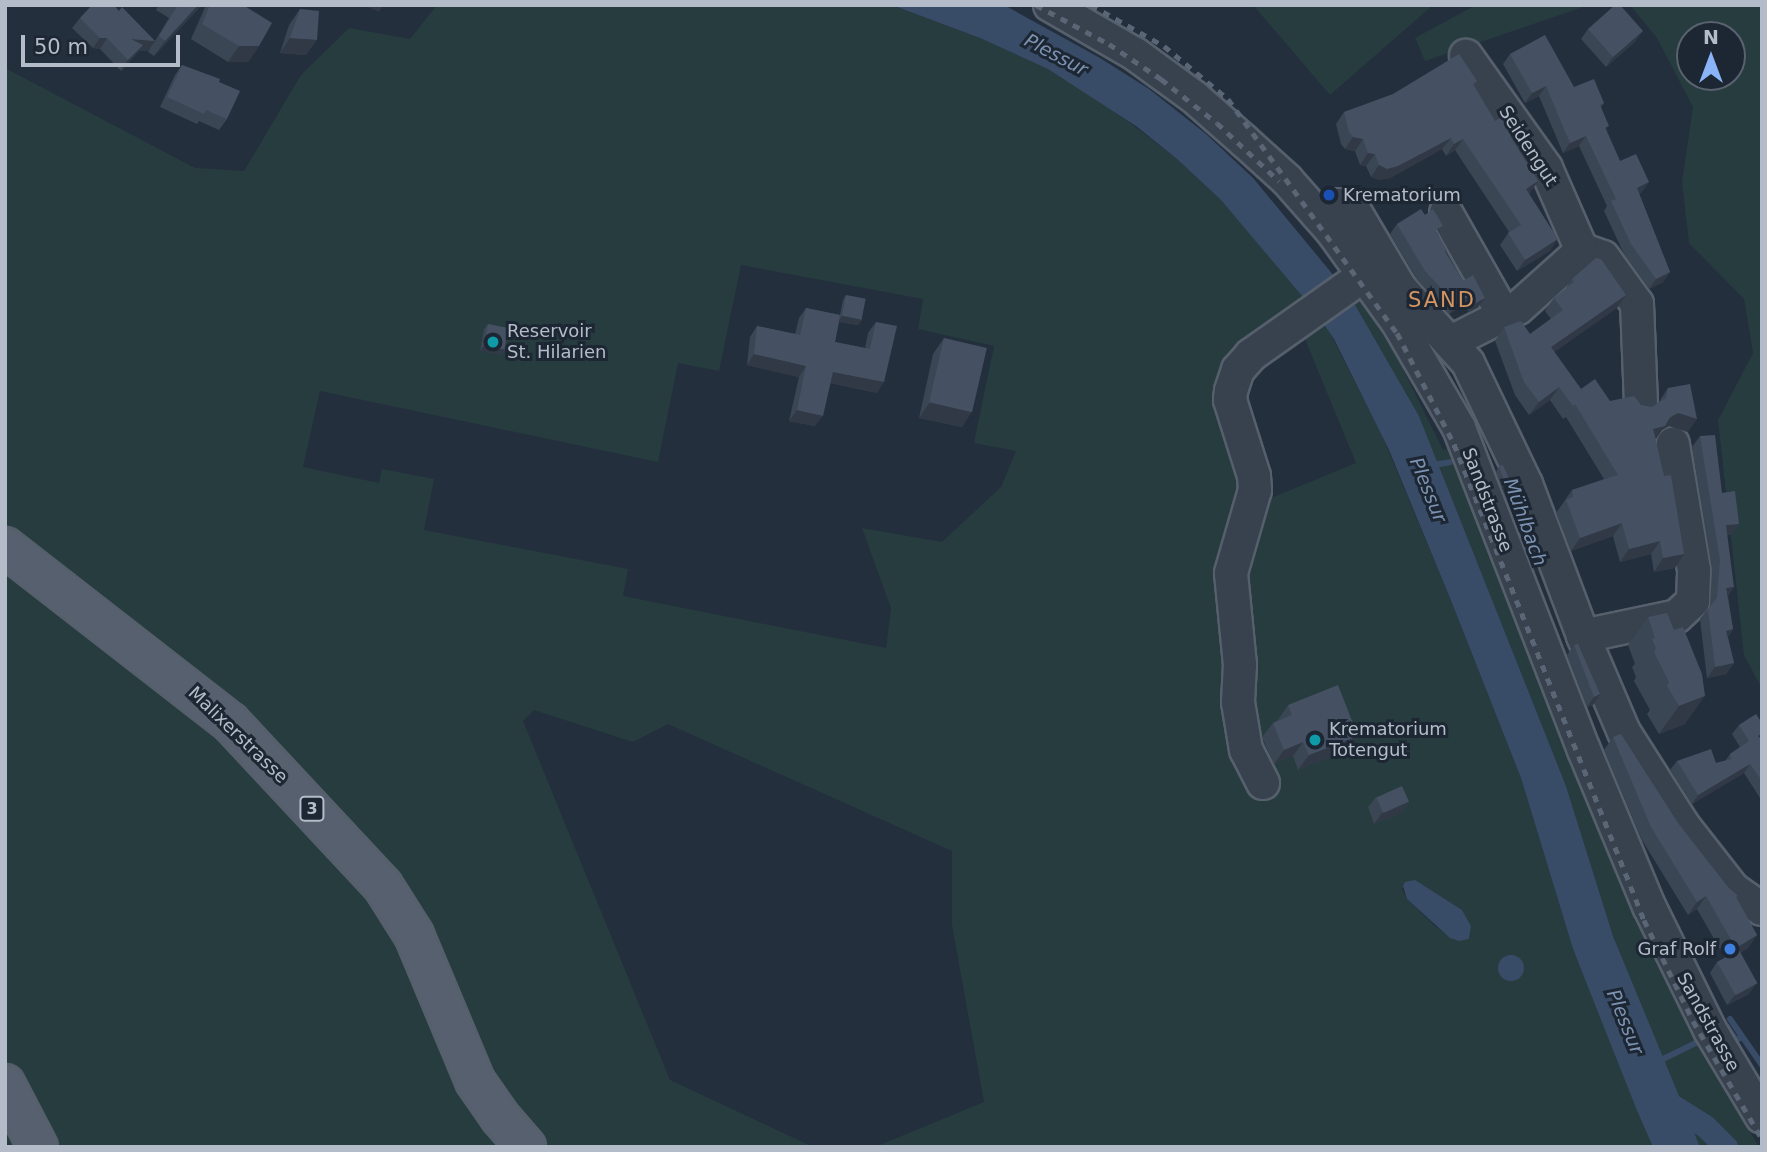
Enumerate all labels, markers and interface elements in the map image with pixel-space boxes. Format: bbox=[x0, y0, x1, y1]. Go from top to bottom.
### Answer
scale bar bbox=[24, 21, 184, 65]
north arrow bbox=[1676, 21, 1746, 91]
text: N bbox=[1703, 26, 1719, 48]
water label: Plessur bbox=[1021, 29, 1091, 81]
text: 50 m bbox=[34, 35, 88, 59]
street label: Seidengut bbox=[1494, 102, 1562, 190]
place label: Krematorium bbox=[1343, 184, 1461, 206]
marker: Krematorium bbox=[1321, 187, 1337, 203]
district label: SAND bbox=[1409, 287, 1475, 313]
place label: Reservoir St. Hilarien bbox=[507, 321, 606, 364]
marker: Reservoir St. Hilarien bbox=[485, 334, 501, 350]
street label: Sandstrasse bbox=[1457, 445, 1517, 555]
water label: Plessur bbox=[1405, 454, 1451, 526]
water label: Mühlbach bbox=[1499, 475, 1551, 569]
street label: Malixerstrasse bbox=[184, 682, 292, 788]
place label: Krematorium Totengut bbox=[1329, 719, 1447, 762]
marker: Krematorium Totengut bbox=[1307, 732, 1323, 748]
road number: 3 bbox=[298, 796, 326, 822]
place label: Graf Rolf bbox=[1638, 938, 1716, 960]
marker: Graf Rolf bbox=[1722, 941, 1738, 957]
street label: Sandstrasse bbox=[1672, 969, 1744, 1075]
water label: Plessur bbox=[1602, 986, 1648, 1058]

